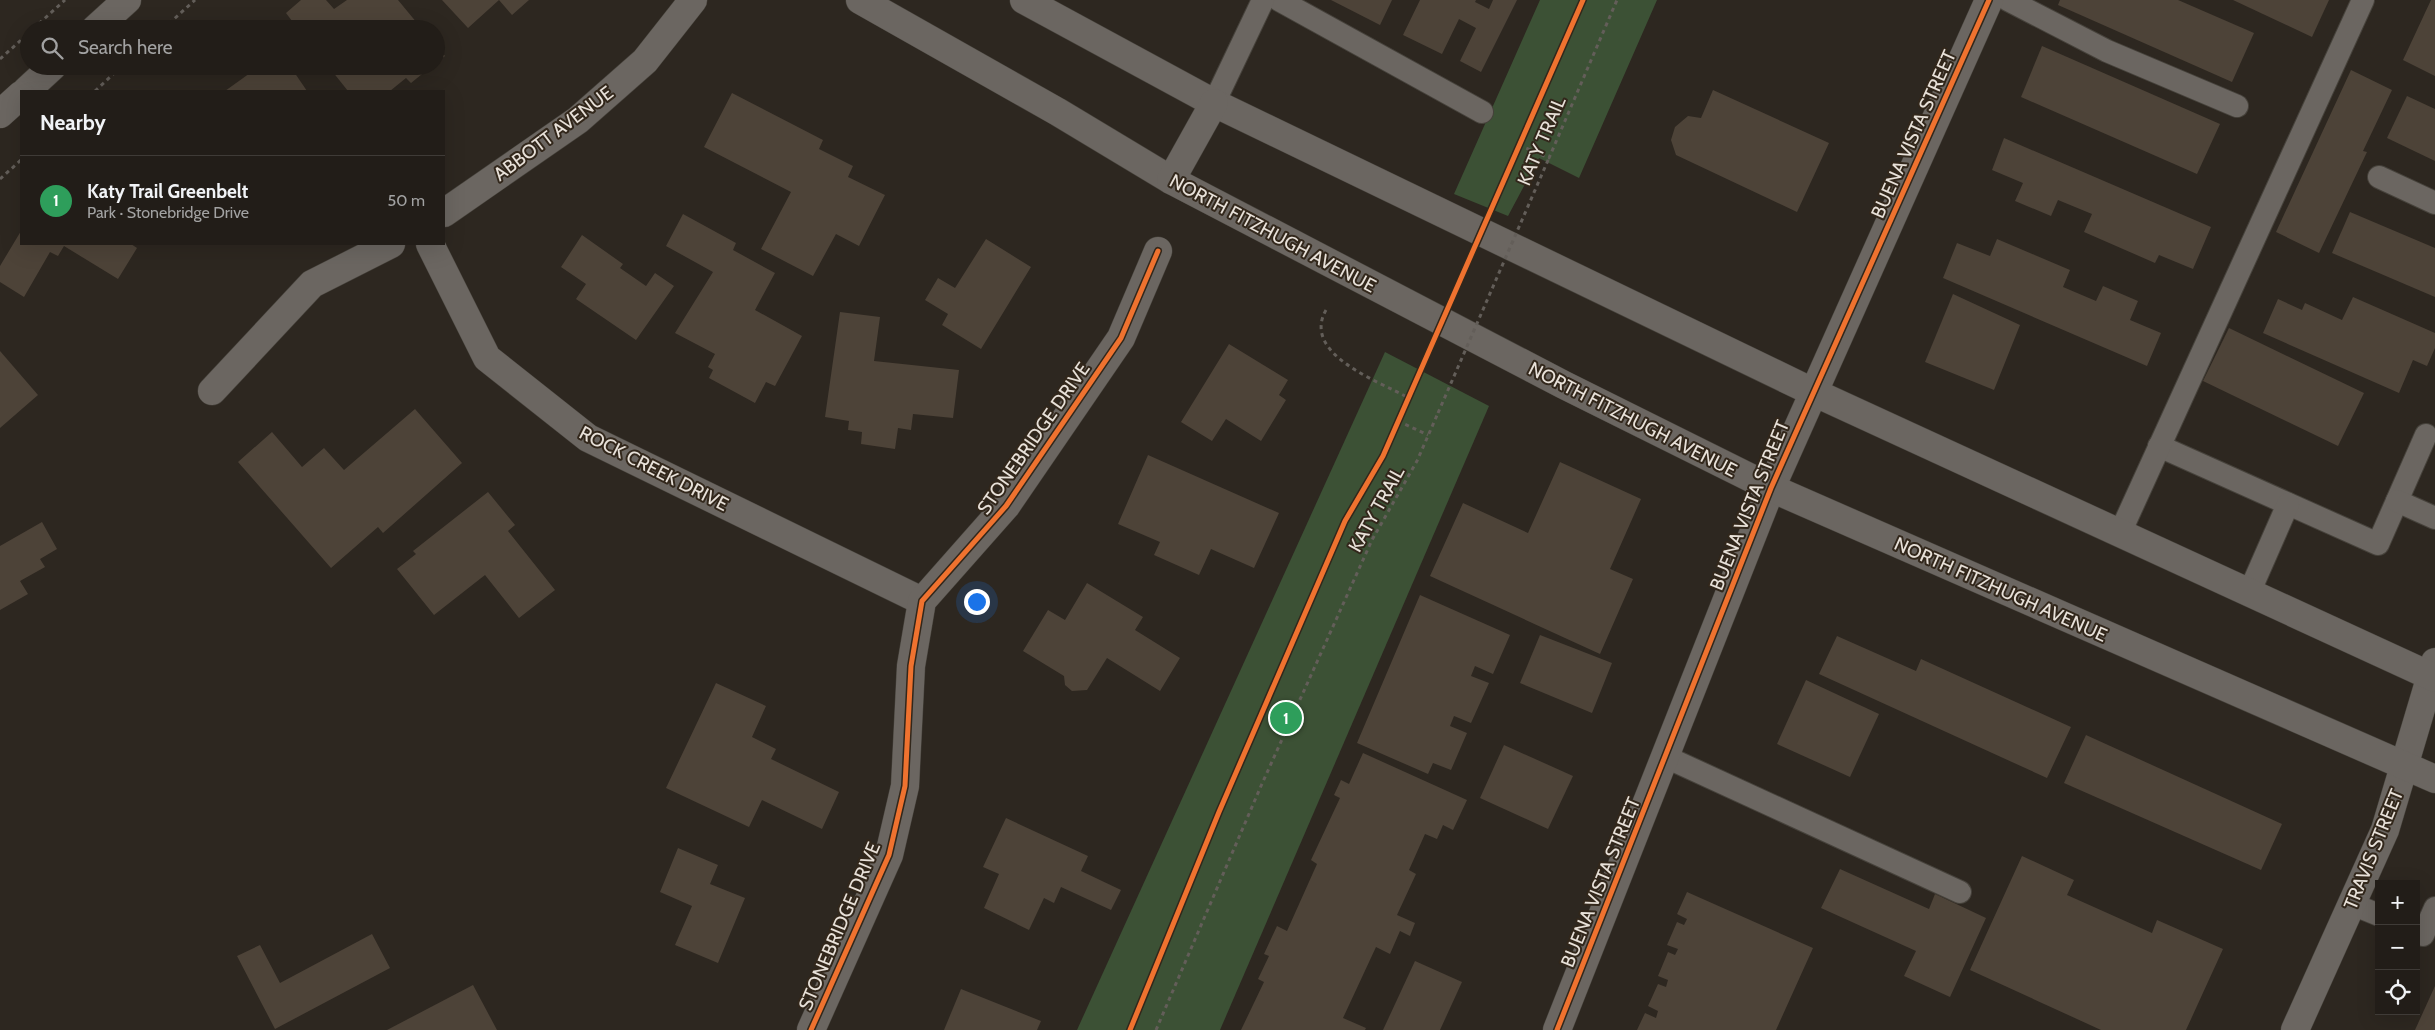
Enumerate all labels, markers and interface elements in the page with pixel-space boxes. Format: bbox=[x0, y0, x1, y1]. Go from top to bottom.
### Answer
search box bbox=[20, 20, 445, 75]
icon: search bbox=[38, 34, 66, 62]
text: Search here bbox=[78, 36, 172, 59]
street label: BUENA VISTA STREET bbox=[1866, 47, 1961, 222]
street label: ABBOTT AVENUE bbox=[489, 81, 618, 186]
street label: KATY TRAIL bbox=[1512, 93, 1571, 189]
text: Nearby bbox=[40, 110, 106, 135]
street label: NORTH FITZHUGH AVENUE bbox=[1166, 169, 1380, 298]
text: Katy Trail Greenbelt bbox=[87, 180, 248, 203]
text: 1 bbox=[53, 191, 59, 210]
text: 50 m bbox=[388, 191, 425, 210]
text: Park · Stonebridge Drive bbox=[87, 203, 249, 222]
street label: NORTH FITZHUGH AVENUE bbox=[1525, 357, 1741, 482]
street label: STONEBRIDGE DRIVE bbox=[972, 358, 1095, 519]
street label: BUENA VISTA STREET bbox=[1705, 417, 1794, 594]
street label: ROCK CREEK DRIVE bbox=[575, 421, 732, 516]
street label: KATY TRAIL bbox=[1344, 462, 1410, 556]
street label: NORTH FITZHUGH AVENUE bbox=[1891, 532, 2111, 647]
your location bbox=[964, 589, 990, 615]
pin: 1 bbox=[1270, 699, 1302, 737]
street label: TRAVIS STREET bbox=[2339, 786, 2408, 913]
street label: BUENA VISTA STREET bbox=[1556, 794, 1645, 971]
street label: STONEBRIDGE DRIVE bbox=[794, 839, 885, 1014]
map controls bbox=[2375, 880, 2420, 1015]
button: + bbox=[2375, 880, 2420, 925]
button: − bbox=[2375, 925, 2420, 970]
button: locate bbox=[2375, 970, 2420, 1015]

